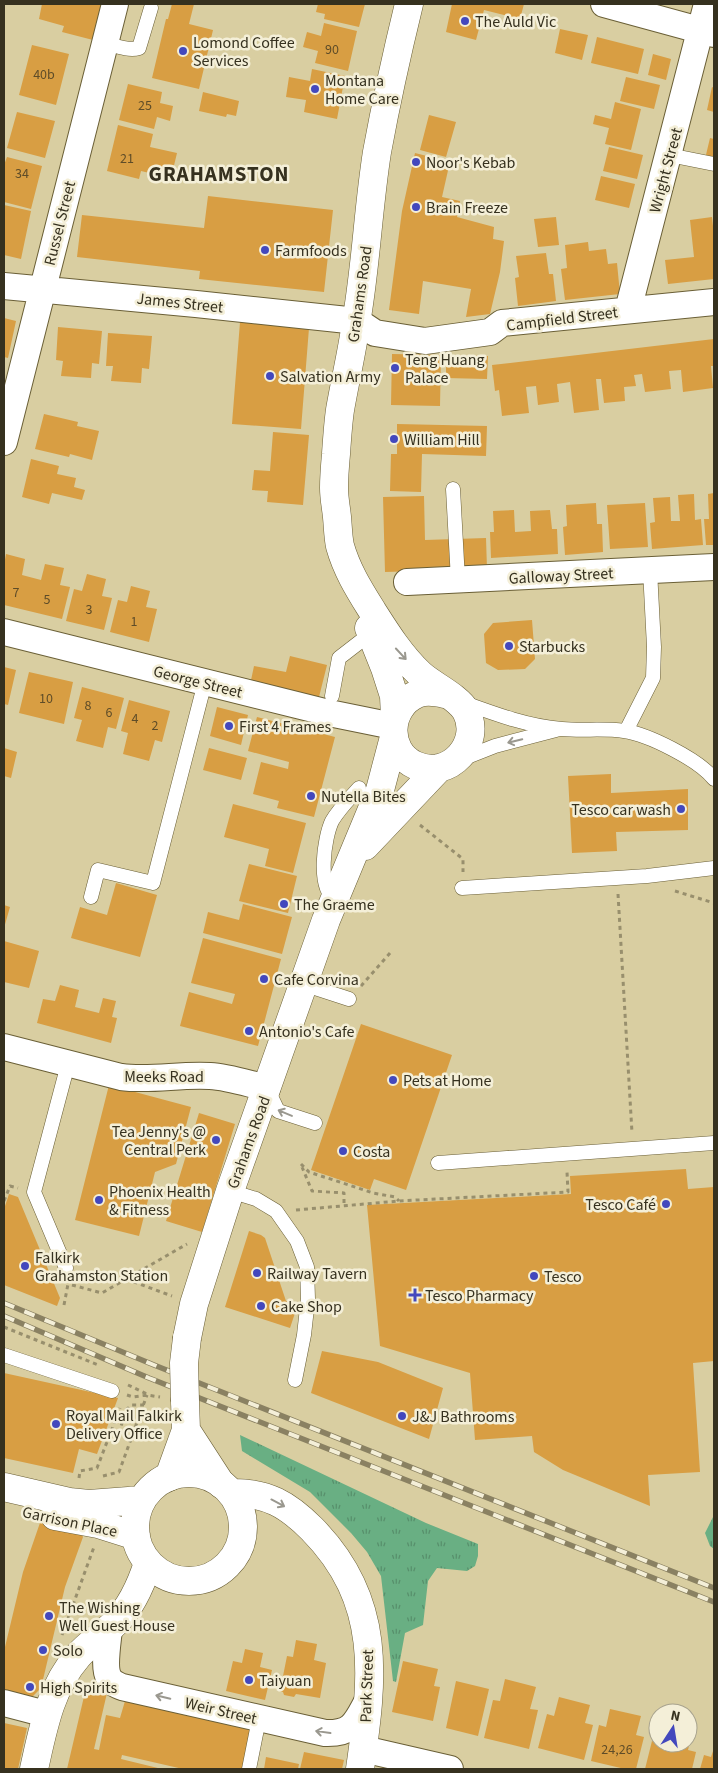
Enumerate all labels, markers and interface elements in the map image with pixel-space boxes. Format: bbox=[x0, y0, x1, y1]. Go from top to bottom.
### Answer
place label: The Auld Vic bbox=[475, 11, 556, 33]
marker: The Auld Vic bbox=[459, 15, 471, 27]
place label: Lomond Coffee Services bbox=[193, 32, 295, 72]
house number: 90 bbox=[325, 40, 339, 60]
marker: Lomond Coffee Services bbox=[177, 45, 189, 57]
house number: 40b bbox=[33, 65, 55, 85]
place label: Montana Home Care bbox=[325, 70, 399, 110]
marker: Montana Home Care bbox=[309, 83, 321, 95]
house number: 25 bbox=[138, 96, 152, 116]
street label: Wright Street bbox=[644, 125, 688, 215]
house number: 21 bbox=[120, 149, 134, 169]
place label: Noor's Kebab bbox=[426, 152, 516, 174]
marker: Noor's Kebab bbox=[410, 156, 422, 168]
district label: GRAHAMSTON bbox=[149, 159, 290, 189]
house number: 34 bbox=[15, 164, 29, 184]
street label: Russel Street bbox=[39, 178, 81, 268]
place label: Brain Freeze bbox=[426, 197, 508, 219]
marker: Brain Freeze bbox=[410, 201, 422, 213]
place label: Farmfoods bbox=[275, 240, 347, 262]
marker: Farmfoods bbox=[259, 244, 271, 256]
street label: Grahams Road bbox=[342, 244, 378, 344]
street label: James Street bbox=[136, 288, 225, 319]
street label: Campfield Street bbox=[505, 301, 620, 337]
place label: Teng Huang Palace bbox=[405, 349, 485, 389]
marker: Teng Huang Palace bbox=[389, 362, 401, 374]
place label: Salvation Army bbox=[280, 366, 381, 388]
marker: Salvation Army bbox=[264, 370, 276, 382]
place label: William Hill bbox=[404, 429, 480, 451]
marker: William Hill bbox=[388, 433, 400, 445]
street label: Galloway Street bbox=[508, 562, 615, 590]
house number: 7 bbox=[13, 583, 20, 603]
house number: 5 bbox=[44, 590, 51, 610]
house number: 3 bbox=[86, 600, 93, 620]
house number: 1 bbox=[131, 612, 138, 632]
place label: Starbucks bbox=[519, 636, 586, 658]
marker: Starbucks bbox=[503, 640, 515, 652]
one-way arrow bbox=[395, 647, 407, 660]
street label: George Street bbox=[151, 660, 245, 704]
house number: 10 bbox=[39, 689, 53, 709]
house number: 8 bbox=[85, 696, 92, 716]
house number: 6 bbox=[106, 703, 113, 723]
house number: 4 bbox=[132, 709, 139, 729]
house number: 2 bbox=[152, 716, 159, 736]
place label: First 4 Frames bbox=[239, 716, 331, 738]
marker: First 4 Frames bbox=[223, 720, 235, 732]
one-way arrow bbox=[507, 737, 523, 746]
place label: Nutella Bites bbox=[321, 786, 406, 808]
marker: Nutella Bites bbox=[305, 790, 317, 802]
place label: Tesco car wash bbox=[571, 799, 671, 821]
marker: Tesco car wash bbox=[675, 803, 687, 815]
place label: The Graeme bbox=[294, 894, 375, 916]
marker: The Graeme bbox=[278, 898, 290, 910]
place label: Cafe Corvina bbox=[274, 969, 359, 991]
marker: Cafe Corvina bbox=[258, 973, 270, 985]
place label: Antonio's Cafe bbox=[259, 1021, 354, 1043]
marker: Antonio's Cafe bbox=[243, 1025, 255, 1037]
street label: Meeks Road bbox=[124, 1066, 204, 1088]
place label: Pets at Home bbox=[403, 1070, 491, 1092]
marker: Pets at Home bbox=[387, 1074, 399, 1086]
street label: Grahams Road bbox=[222, 1093, 276, 1192]
one-way arrow bbox=[278, 1108, 293, 1117]
place label: Tea Jenny's @ Central Perk bbox=[112, 1121, 206, 1161]
marker: Tea Jenny's @ Central Perk bbox=[210, 1134, 222, 1146]
place label: Costa bbox=[353, 1141, 390, 1163]
marker: Costa bbox=[337, 1145, 349, 1157]
place label: Phoenix Health & Fitness bbox=[109, 1181, 211, 1221]
marker: Phoenix Health & Fitness bbox=[93, 1194, 105, 1206]
place label: Tesco Café bbox=[585, 1194, 656, 1216]
marker: Tesco Café bbox=[660, 1198, 672, 1210]
place label: Falkirk Grahamston Station bbox=[35, 1247, 168, 1287]
marker: Falkirk Grahamston Station bbox=[19, 1260, 31, 1272]
place label: Railway Tavern bbox=[267, 1263, 367, 1285]
place label: Tesco bbox=[544, 1266, 582, 1288]
marker: Railway Tavern bbox=[251, 1267, 263, 1279]
marker: Tesco bbox=[528, 1270, 540, 1282]
place label: Tesco Pharmacy bbox=[425, 1285, 534, 1307]
marker: Tesco Pharmacy bbox=[409, 1289, 421, 1301]
place label: Cake Shop bbox=[271, 1296, 342, 1318]
marker: Cake Shop bbox=[255, 1300, 267, 1312]
place label: Royal Mail Falkirk Delivery Office bbox=[66, 1405, 182, 1445]
place label: J&J Bathrooms bbox=[412, 1406, 515, 1428]
marker: J&J Bathrooms bbox=[396, 1410, 408, 1422]
marker: Royal Mail Falkirk Delivery Office bbox=[50, 1418, 62, 1430]
one-way arrow bbox=[270, 1499, 285, 1508]
street label: Garrison Place bbox=[20, 1501, 119, 1543]
place label: The Wishing Well Guest House bbox=[59, 1597, 175, 1637]
marker: The Wishing Well Guest House bbox=[43, 1610, 55, 1622]
place label: Solo bbox=[53, 1640, 83, 1662]
marker: Solo bbox=[37, 1644, 49, 1656]
street label: Park Street bbox=[355, 1648, 379, 1723]
place label: Taiyuan bbox=[259, 1670, 311, 1692]
marker: Taiyuan bbox=[243, 1674, 255, 1686]
place label: High Spirits bbox=[40, 1677, 117, 1699]
marker: High Spirits bbox=[24, 1681, 36, 1693]
one-way arrow bbox=[156, 1692, 172, 1701]
street label: Weir Street bbox=[183, 1692, 260, 1730]
north arrow bbox=[648, 1703, 698, 1753]
text: N bbox=[669, 1706, 682, 1727]
one-way arrow bbox=[315, 1727, 331, 1737]
house number: 24,26 bbox=[601, 1740, 633, 1760]

